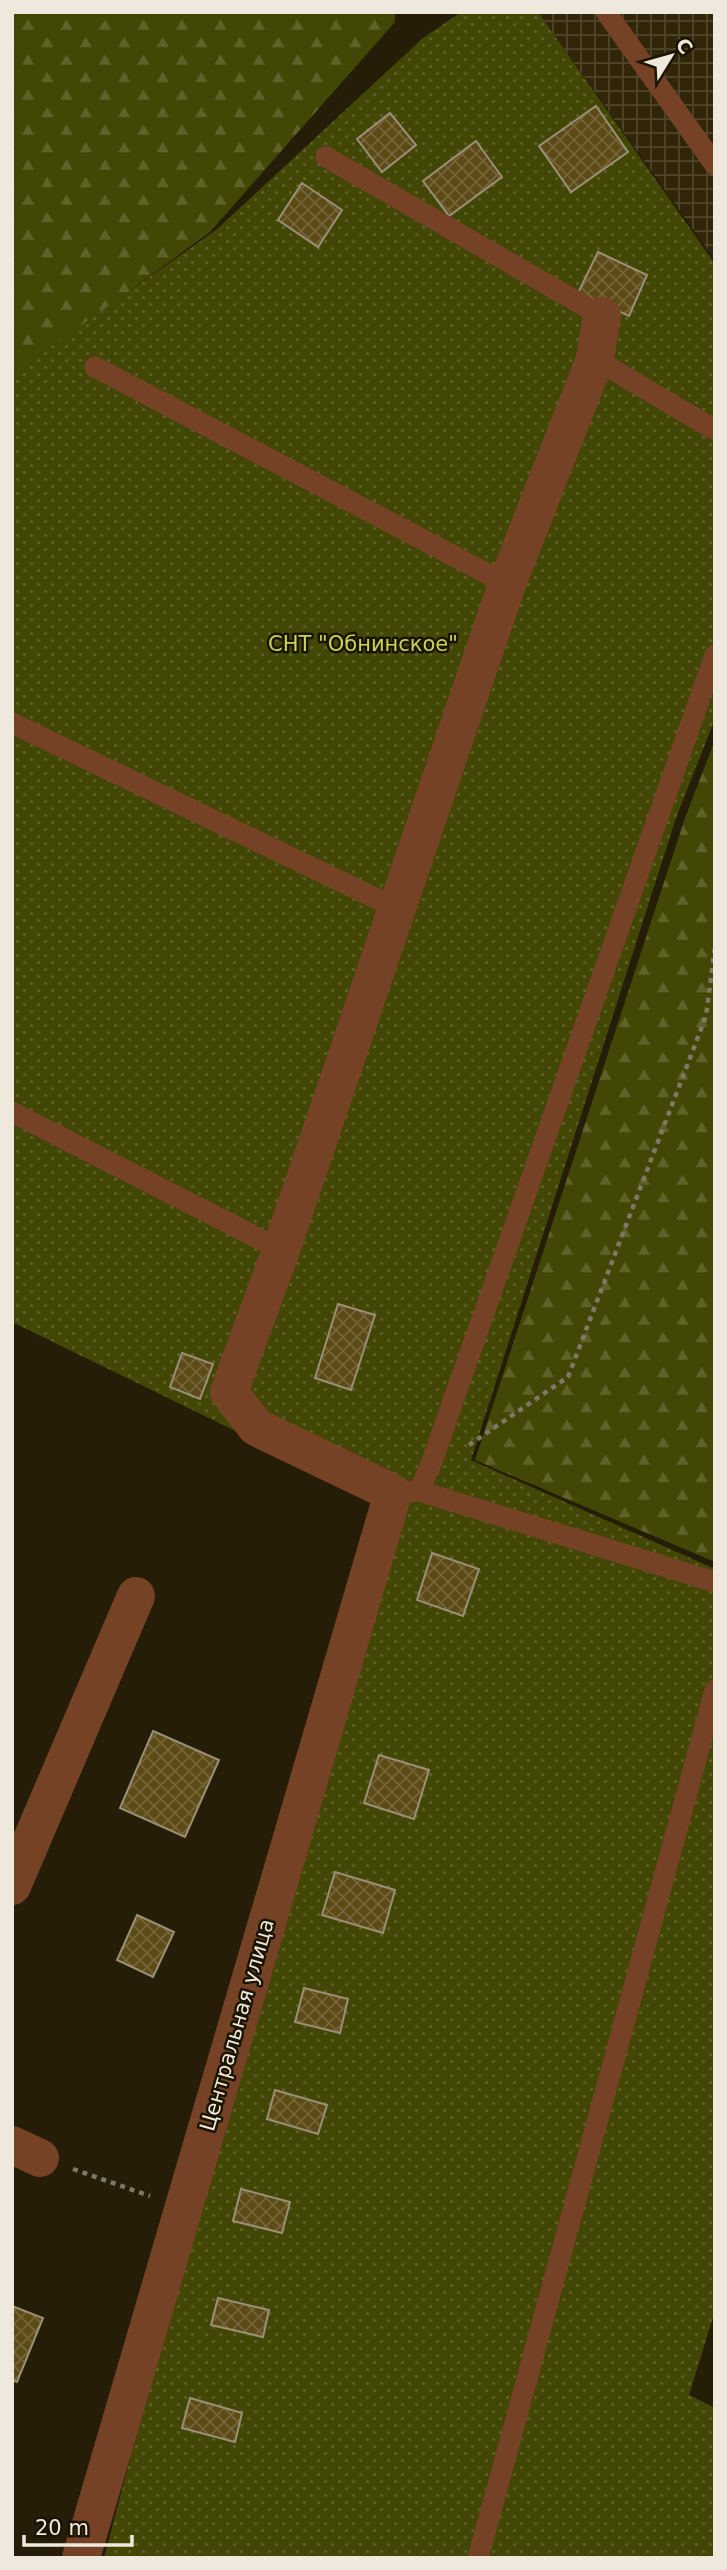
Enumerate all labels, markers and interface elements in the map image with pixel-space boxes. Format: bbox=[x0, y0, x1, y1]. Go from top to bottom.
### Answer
north arrow bbox=[636, 21, 706, 91]
text: С bbox=[672, 34, 698, 58]
park label: СНТ "Обнинское" bbox=[268, 632, 458, 656]
street label: Центральная улица bbox=[195, 1916, 279, 2134]
scale bar bbox=[24, 2504, 133, 2548]
text: 20 m bbox=[35, 2516, 89, 2540]

